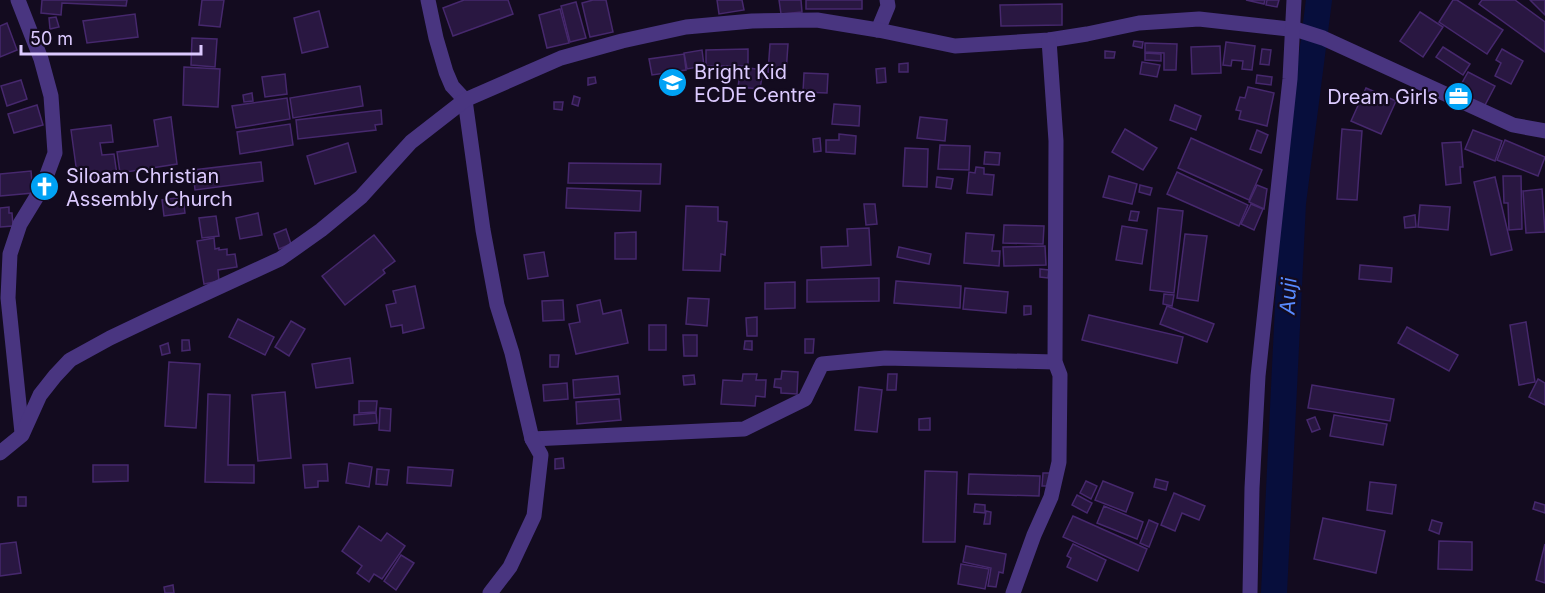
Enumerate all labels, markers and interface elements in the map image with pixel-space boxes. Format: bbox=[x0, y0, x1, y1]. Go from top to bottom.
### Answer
scale bar bbox=[21, 18, 201, 56]
text: 50 m bbox=[30, 28, 73, 49]
place label: Bright Kid ECDE Centre bbox=[694, 60, 816, 107]
school or university icon: Bright Kid ECDE Centre bbox=[657, 67, 689, 99]
office icon: Dream Girls bbox=[1443, 81, 1475, 113]
place label: Dream Girls bbox=[1327, 85, 1438, 109]
place label: Siloam Christian Assembly Church bbox=[66, 164, 233, 211]
church icon: Siloam Christian Assembly Church bbox=[29, 171, 61, 203]
water label: Auji bbox=[1274, 276, 1302, 316]

